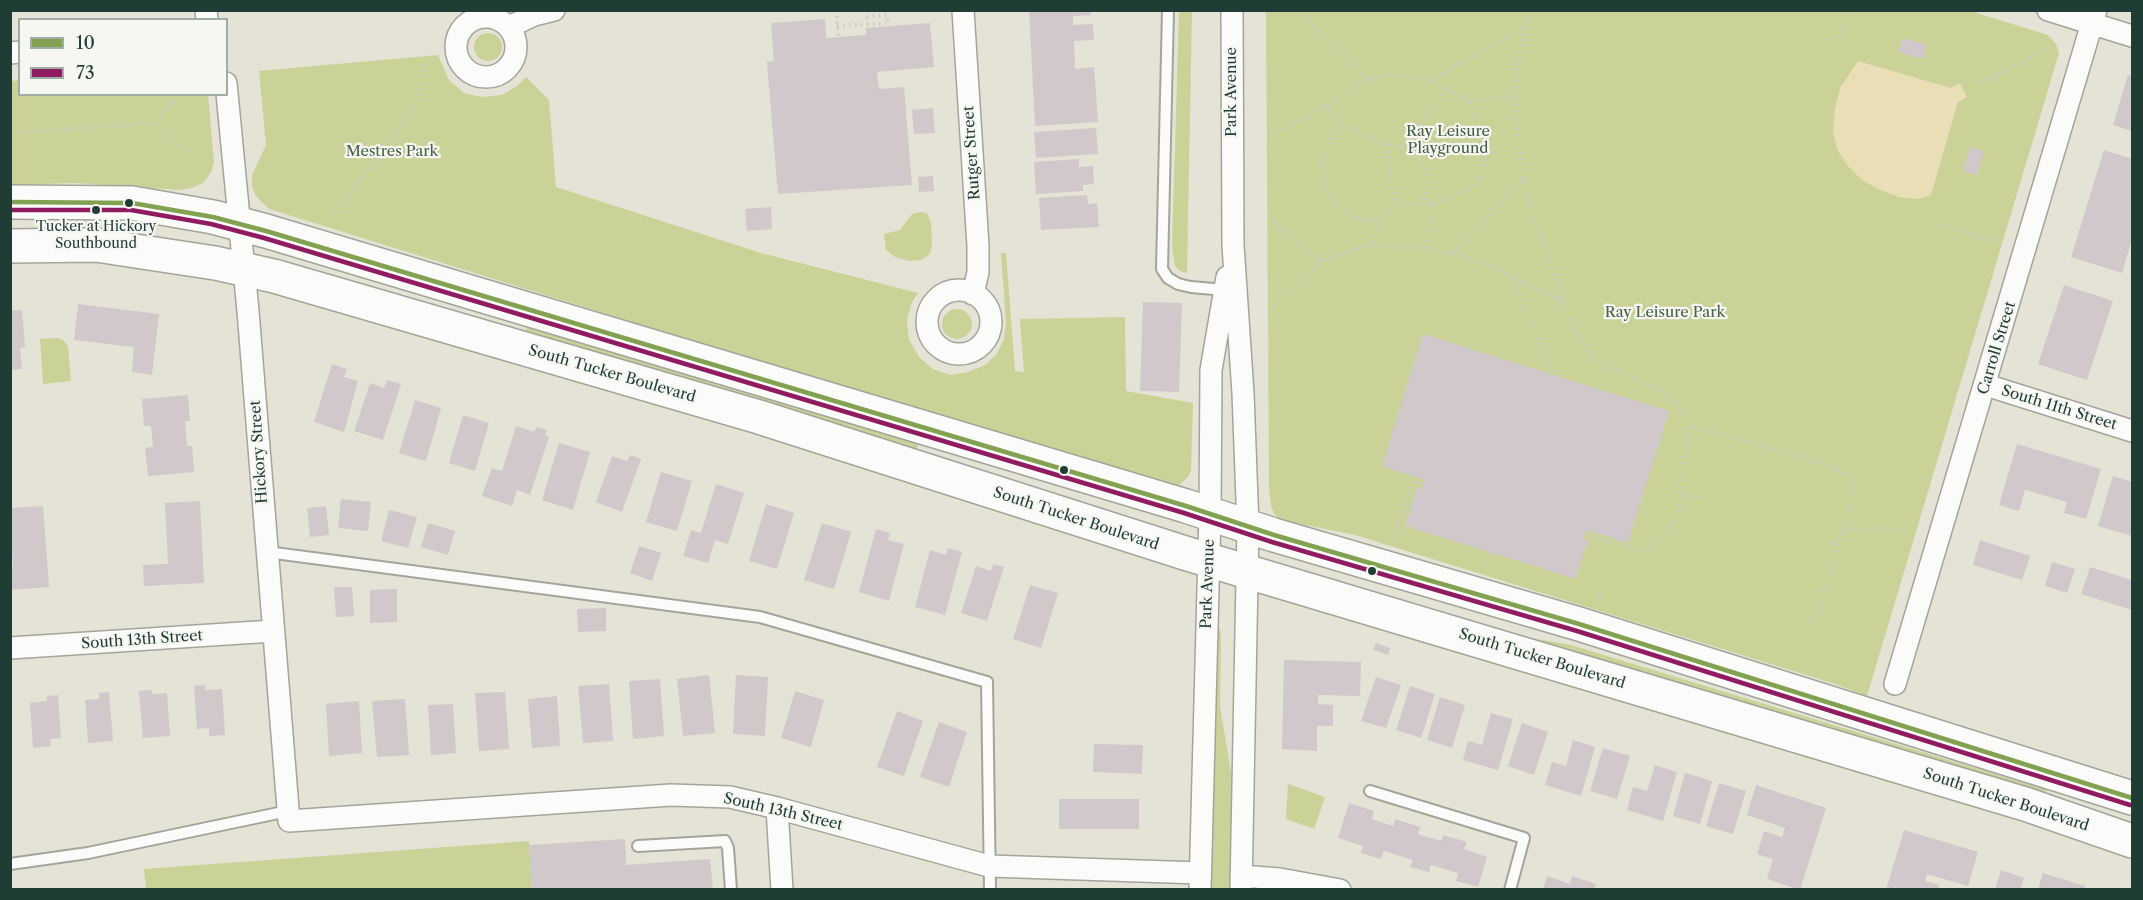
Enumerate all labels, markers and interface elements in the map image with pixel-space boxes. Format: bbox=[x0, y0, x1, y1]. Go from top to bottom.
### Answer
legend bbox=[18, 18, 228, 96]
text: 10 bbox=[76, 32, 95, 54]
street label: Park Avenue bbox=[1223, 47, 1241, 137]
text: 73 bbox=[76, 62, 95, 84]
street label: Rutger Street bbox=[960, 105, 984, 201]
park label: Ray Leisure Playground bbox=[1406, 123, 1490, 158]
park label: Mestres Park bbox=[346, 143, 438, 161]
unlabelled marker bbox=[123, 197, 135, 209]
marker: Tucker at Hickory Southbound bbox=[90, 204, 102, 216]
place label: Tucker at Hickory Southbound bbox=[36, 219, 156, 252]
street label: Carroll Street bbox=[1974, 299, 2020, 397]
park label: Ray Leisure Park bbox=[1605, 304, 1725, 322]
street label: South Tucker Boulevard bbox=[526, 341, 698, 407]
street label: South 11th Street bbox=[1999, 382, 2119, 434]
street label: Hickory Street bbox=[246, 400, 272, 504]
unlabelled marker bbox=[1058, 464, 1070, 476]
street label: South Tucker Boulevard bbox=[991, 484, 1161, 554]
street label: Park Avenue bbox=[1197, 539, 1219, 629]
unlabelled marker bbox=[1366, 565, 1378, 577]
street label: South Tucker Boulevard bbox=[1457, 625, 1627, 693]
street label: South 13th Street bbox=[81, 627, 203, 653]
street label: South Tucker Boulevard bbox=[1921, 765, 2091, 835]
street label: South 13th Street bbox=[722, 790, 844, 834]

